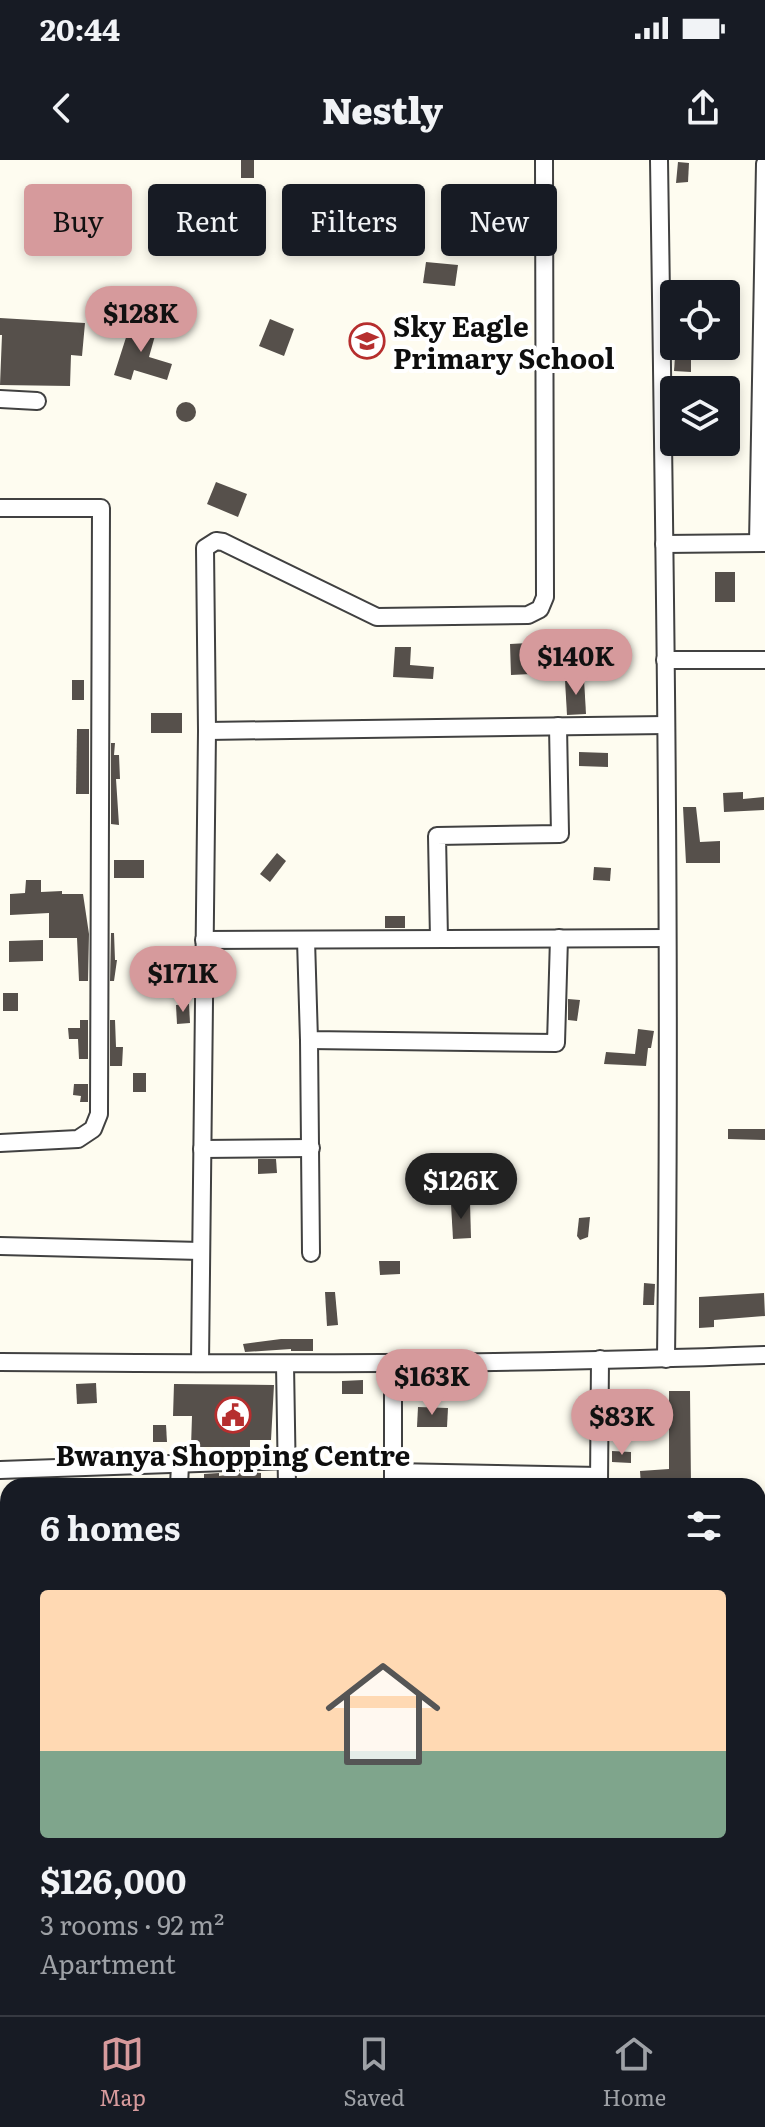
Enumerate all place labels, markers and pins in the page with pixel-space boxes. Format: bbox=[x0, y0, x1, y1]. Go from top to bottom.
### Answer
pin: $128K bbox=[85, 286, 197, 354]
place label: Sky Eagle Primary School bbox=[393, 304, 615, 378]
school or university icon: Sky Eagle Primary School bbox=[348, 322, 386, 360]
pin: $140K bbox=[520, 629, 632, 697]
pin: $171K bbox=[127, 946, 239, 1014]
pin: $126K bbox=[405, 1153, 517, 1221]
pin: $163K bbox=[376, 1349, 488, 1417]
pin: $83K bbox=[575, 1389, 669, 1457]
public building icon: Bwanya Shopping Centre bbox=[214, 1396, 252, 1434]
place label: Bwanya Shopping Centre bbox=[56, 1433, 411, 1475]

